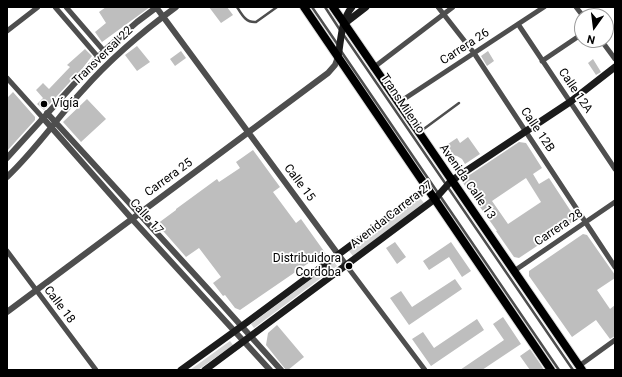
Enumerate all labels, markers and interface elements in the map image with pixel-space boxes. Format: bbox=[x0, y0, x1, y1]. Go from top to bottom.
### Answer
north arrow bbox=[574, 8, 614, 48]
street label: Transversal 22 bbox=[70, 24, 136, 88]
street label: Carrera 26 bbox=[438, 26, 492, 68]
text: N bbox=[586, 32, 597, 46]
street label: Calle 12A bbox=[555, 66, 595, 116]
street label: TransMilenio bbox=[377, 71, 427, 137]
place label: Vígía bbox=[52, 97, 79, 111]
marker: Vígía bbox=[39, 99, 49, 109]
street label: Calle 12B bbox=[517, 105, 557, 155]
street label: Avenida Calle 13 bbox=[436, 142, 498, 222]
street label: Carrera 25 bbox=[142, 156, 196, 200]
street label: Calle 15 bbox=[280, 161, 318, 205]
street label: Avenida Carrera 27 bbox=[348, 178, 436, 252]
street label: Calle 17 bbox=[126, 196, 166, 238]
street label: Carrera 28 bbox=[532, 207, 586, 249]
place label: Distribuidora Cordoba bbox=[273, 252, 341, 280]
marker: Distribuidora Cordoba bbox=[344, 261, 354, 271]
street label: Calle 18 bbox=[40, 283, 78, 327]

